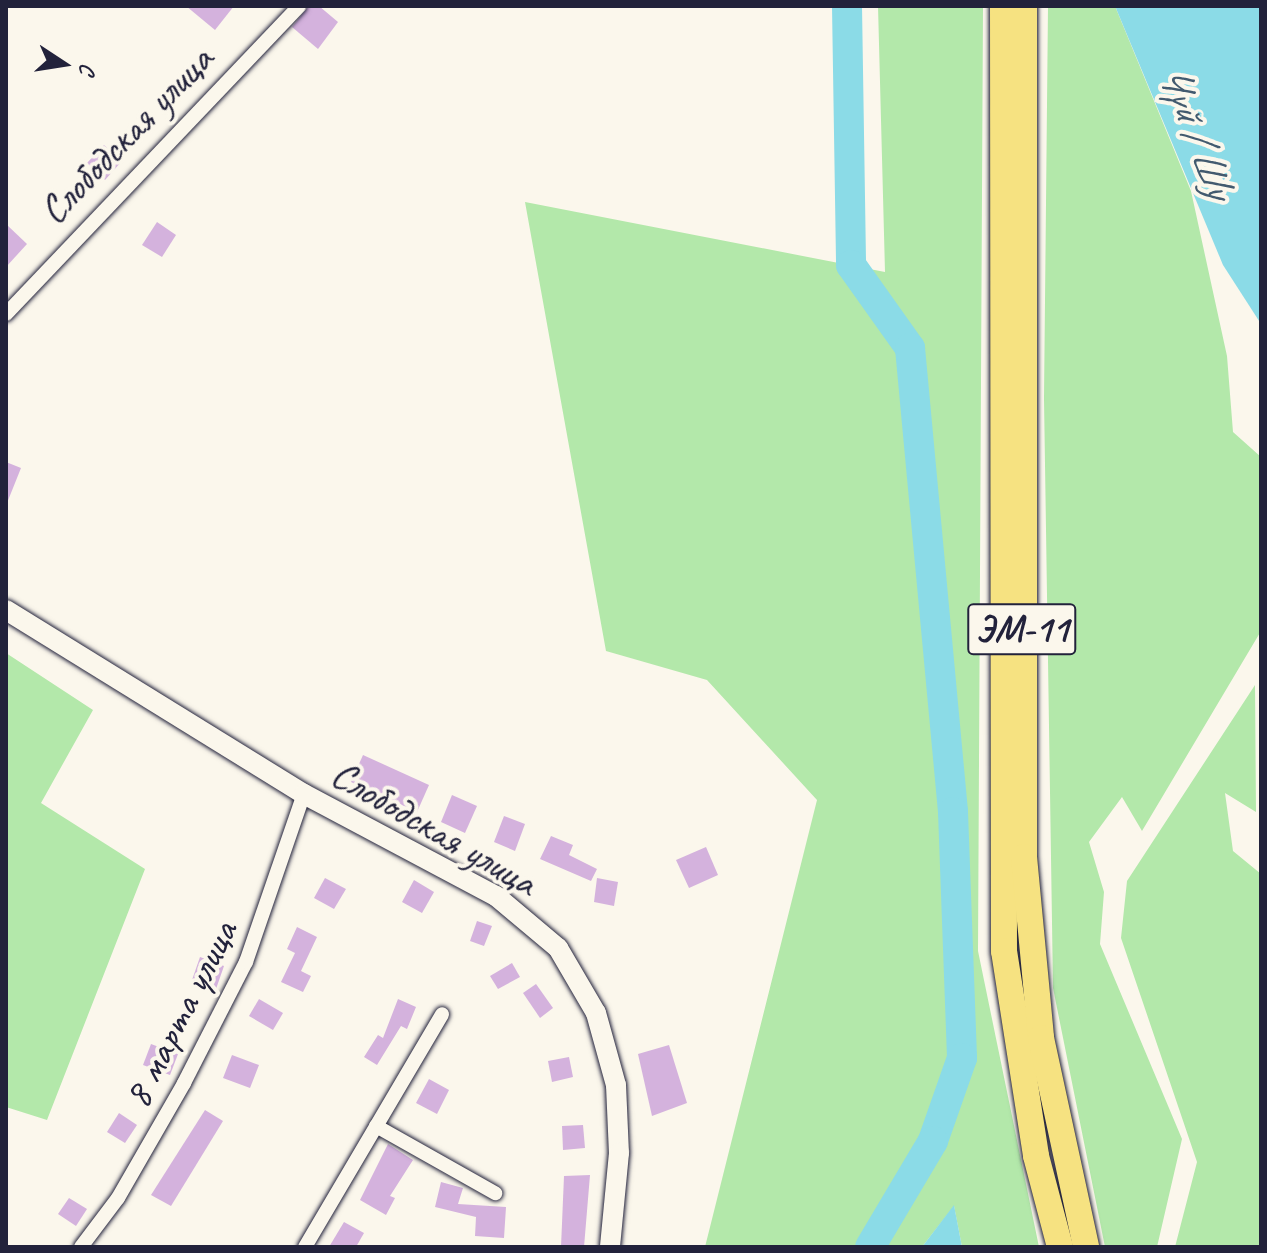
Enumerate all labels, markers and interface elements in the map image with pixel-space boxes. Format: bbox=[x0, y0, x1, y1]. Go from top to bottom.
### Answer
north arrow bbox=[24, 24, 104, 104]
street label: Слободская улица bbox=[28, 35, 224, 235]
water label: Чүй / Шу bbox=[1148, 58, 1244, 204]
road number: ЭМ-11 bbox=[966, 595, 1078, 663]
street label: Слободская улица bbox=[322, 749, 546, 907]
street label: 8 марта улица bbox=[112, 911, 248, 1117]

